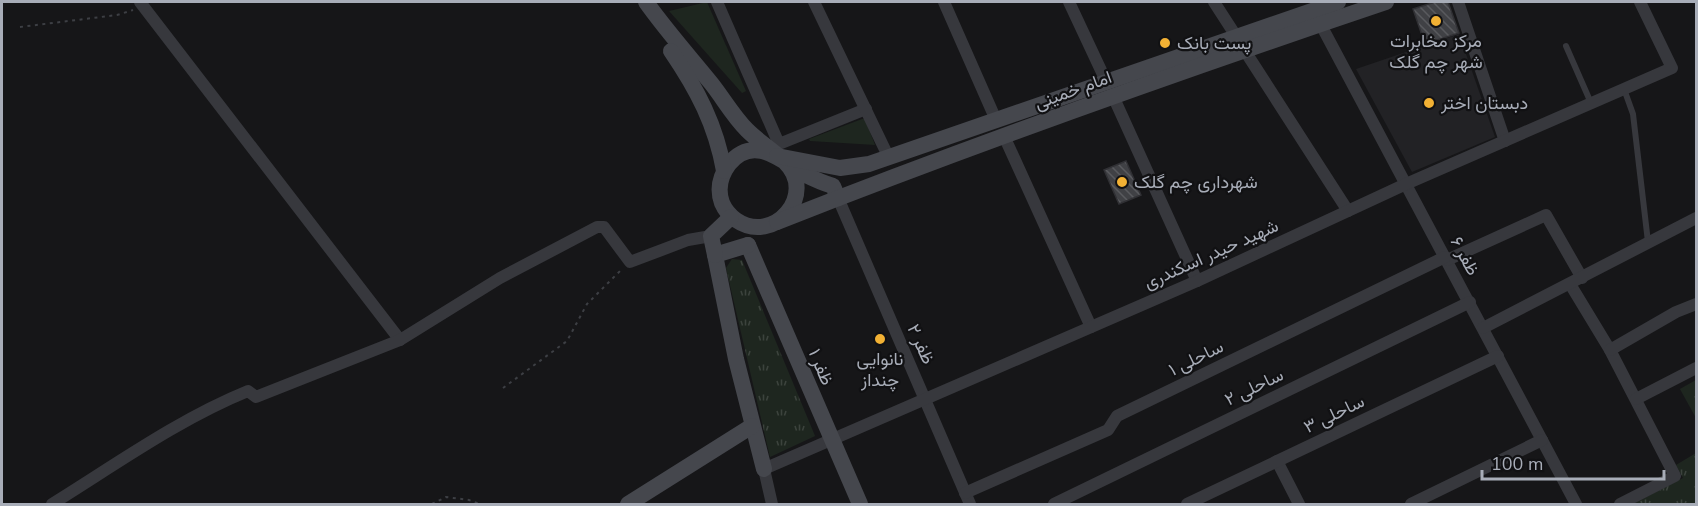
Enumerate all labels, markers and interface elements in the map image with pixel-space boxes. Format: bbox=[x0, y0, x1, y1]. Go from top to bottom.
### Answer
marker: مرکز مخابرات شهر چم گلک bbox=[1429, 14, 1443, 28]
place label: مرکز مخابرات شهر چم گلک bbox=[1389, 29, 1483, 74]
place label: پست بانک bbox=[1177, 31, 1251, 55]
marker: پست بانک bbox=[1158, 36, 1172, 50]
street label: امام خمینی bbox=[1031, 65, 1115, 115]
place label: دبستان اختر bbox=[1440, 91, 1528, 115]
marker: دبستان اختر bbox=[1422, 96, 1436, 110]
place label: شهرداری چم گلک bbox=[1134, 170, 1258, 194]
marker: شهرداری چم گلک bbox=[1115, 175, 1129, 189]
street label: شهید حیدر اسکندری bbox=[1140, 214, 1282, 294]
street label: ظفر ۶ bbox=[1445, 232, 1485, 280]
street label: ظفر ۲ bbox=[902, 320, 940, 368]
marker: نانوایی چنداز bbox=[873, 332, 887, 346]
street label: ساحلی ۱ bbox=[1165, 334, 1227, 382]
street label: ظفر ۱ bbox=[803, 345, 839, 389]
place label: نانوایی چنداز bbox=[857, 347, 903, 392]
street label: ساحلی ۲ bbox=[1221, 363, 1287, 411]
street label: ساحلی ۳ bbox=[1300, 389, 1368, 439]
scale bar bbox=[1482, 443, 1664, 481]
text: 100 m bbox=[1491, 452, 1543, 476]

